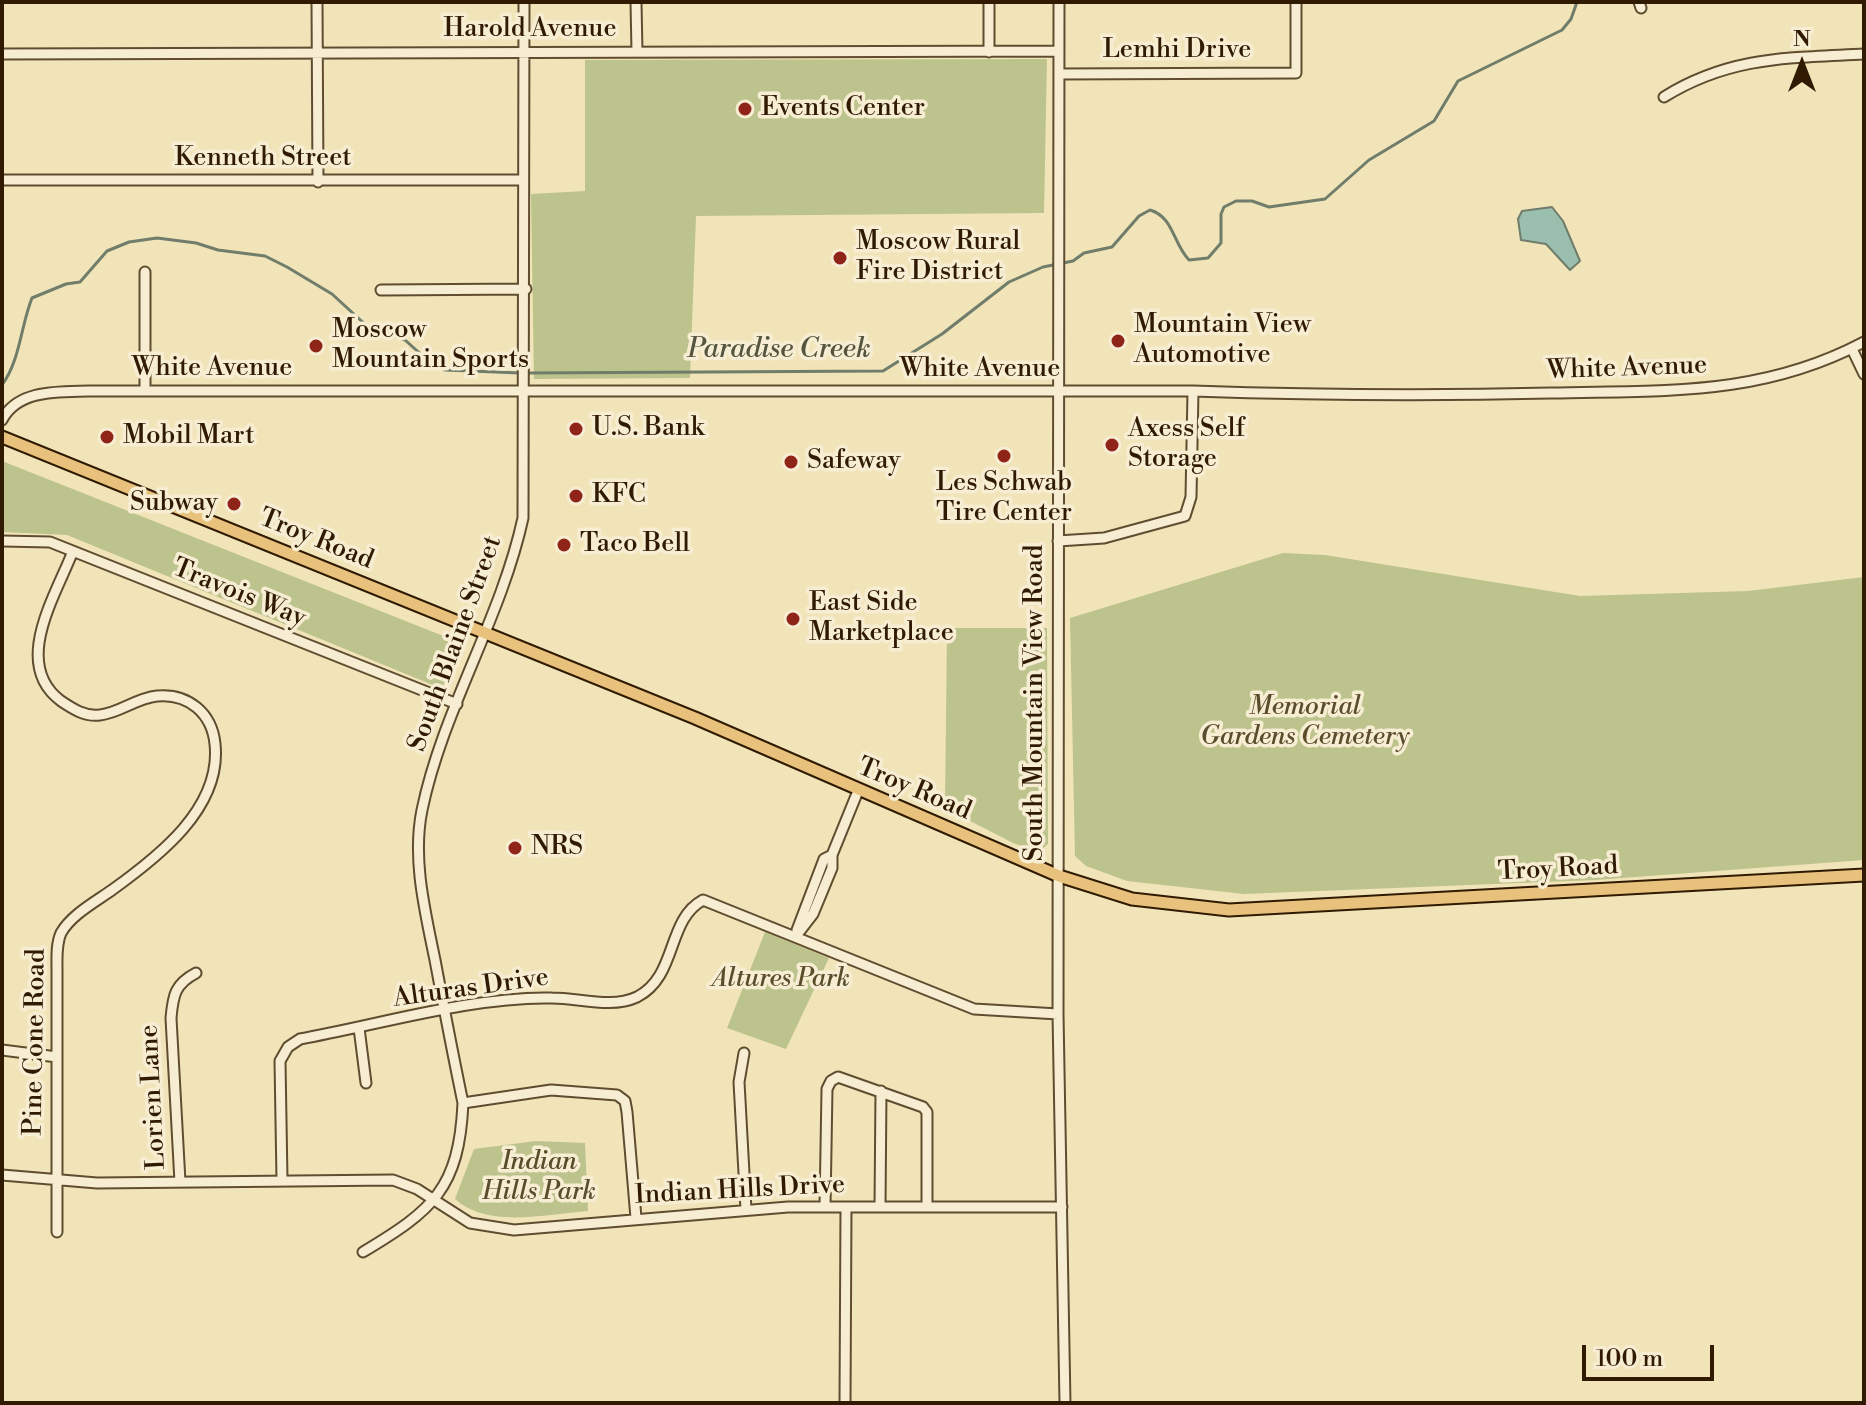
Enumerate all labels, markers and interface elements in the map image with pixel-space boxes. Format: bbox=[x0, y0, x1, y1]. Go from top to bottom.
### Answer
street label: Harold Avenue bbox=[443, 14, 617, 46]
north arrow bbox=[1762, 24, 1842, 104]
text: N bbox=[1793, 26, 1811, 53]
street label: Lemhi Drive bbox=[1103, 35, 1251, 67]
place label: Events Center bbox=[761, 93, 925, 125]
marker: Events Center bbox=[736, 100, 754, 118]
street label: Kenneth Street bbox=[174, 143, 352, 175]
place label: Moscow Rural Fire District bbox=[856, 227, 1020, 288]
marker: Moscow Rural Fire District bbox=[831, 249, 849, 267]
place label: Mountain View Automotive bbox=[1134, 310, 1311, 372]
place label: Moscow Mountain Sports bbox=[332, 315, 529, 376]
marker: Mountain View Automotive bbox=[1109, 332, 1127, 350]
water label: Paradise Creek bbox=[687, 333, 871, 367]
marker: Moscow Mountain Sports bbox=[307, 337, 325, 355]
street label: White Avenue bbox=[1546, 351, 1708, 387]
street label: White Avenue bbox=[132, 353, 292, 385]
street label: White Avenue bbox=[900, 354, 1060, 386]
place label: U.S. Bank bbox=[592, 413, 704, 445]
place label: Axess Self Storage bbox=[1128, 414, 1245, 476]
marker: U.S. Bank bbox=[567, 420, 585, 438]
place label: Mobil Mart bbox=[123, 421, 254, 453]
marker: Mobil Mart bbox=[98, 428, 116, 446]
marker: Axess Self Storage bbox=[1103, 436, 1121, 454]
place label: Safeway bbox=[807, 446, 901, 478]
marker: Les Schwab Tire Center bbox=[995, 447, 1013, 465]
marker: Safeway bbox=[782, 453, 800, 471]
place label: Les Schwab Tire Center bbox=[936, 468, 1072, 530]
place label: KFC bbox=[592, 480, 646, 512]
marker: KFC bbox=[567, 487, 585, 505]
place label: Subway bbox=[130, 488, 218, 520]
marker: Subway bbox=[225, 495, 243, 513]
street label: Troy Road bbox=[254, 503, 378, 577]
place label: Taco Bell bbox=[580, 529, 690, 561]
street label: South Blaine Street bbox=[403, 532, 509, 756]
marker: Taco Bell bbox=[555, 536, 573, 554]
street label: South Mountain View Road bbox=[1020, 544, 1052, 862]
street label: Travois Way bbox=[168, 553, 310, 635]
place label: East Side Marketplace bbox=[809, 588, 954, 650]
marker: East Side Marketplace bbox=[784, 610, 802, 628]
park label: Memorial Gardens Cemetery bbox=[1200, 692, 1410, 754]
street label: Troy Road bbox=[852, 752, 976, 828]
place label: NRS bbox=[531, 832, 583, 864]
marker: NRS bbox=[506, 839, 524, 857]
street label: Troy Road bbox=[1497, 851, 1619, 889]
street label: Pine Cone Road bbox=[19, 948, 53, 1136]
street label: Alturas Drive bbox=[391, 963, 551, 1015]
park label: Altures Park bbox=[712, 964, 850, 996]
street label: Lorien Lane bbox=[135, 1024, 173, 1170]
park label: Indian Hills Park bbox=[482, 1147, 596, 1208]
street label: Indian Hills Drive bbox=[634, 1170, 846, 1212]
scale bar bbox=[1586, 1329, 1718, 1379]
text: 100 m bbox=[1596, 1344, 1663, 1374]

